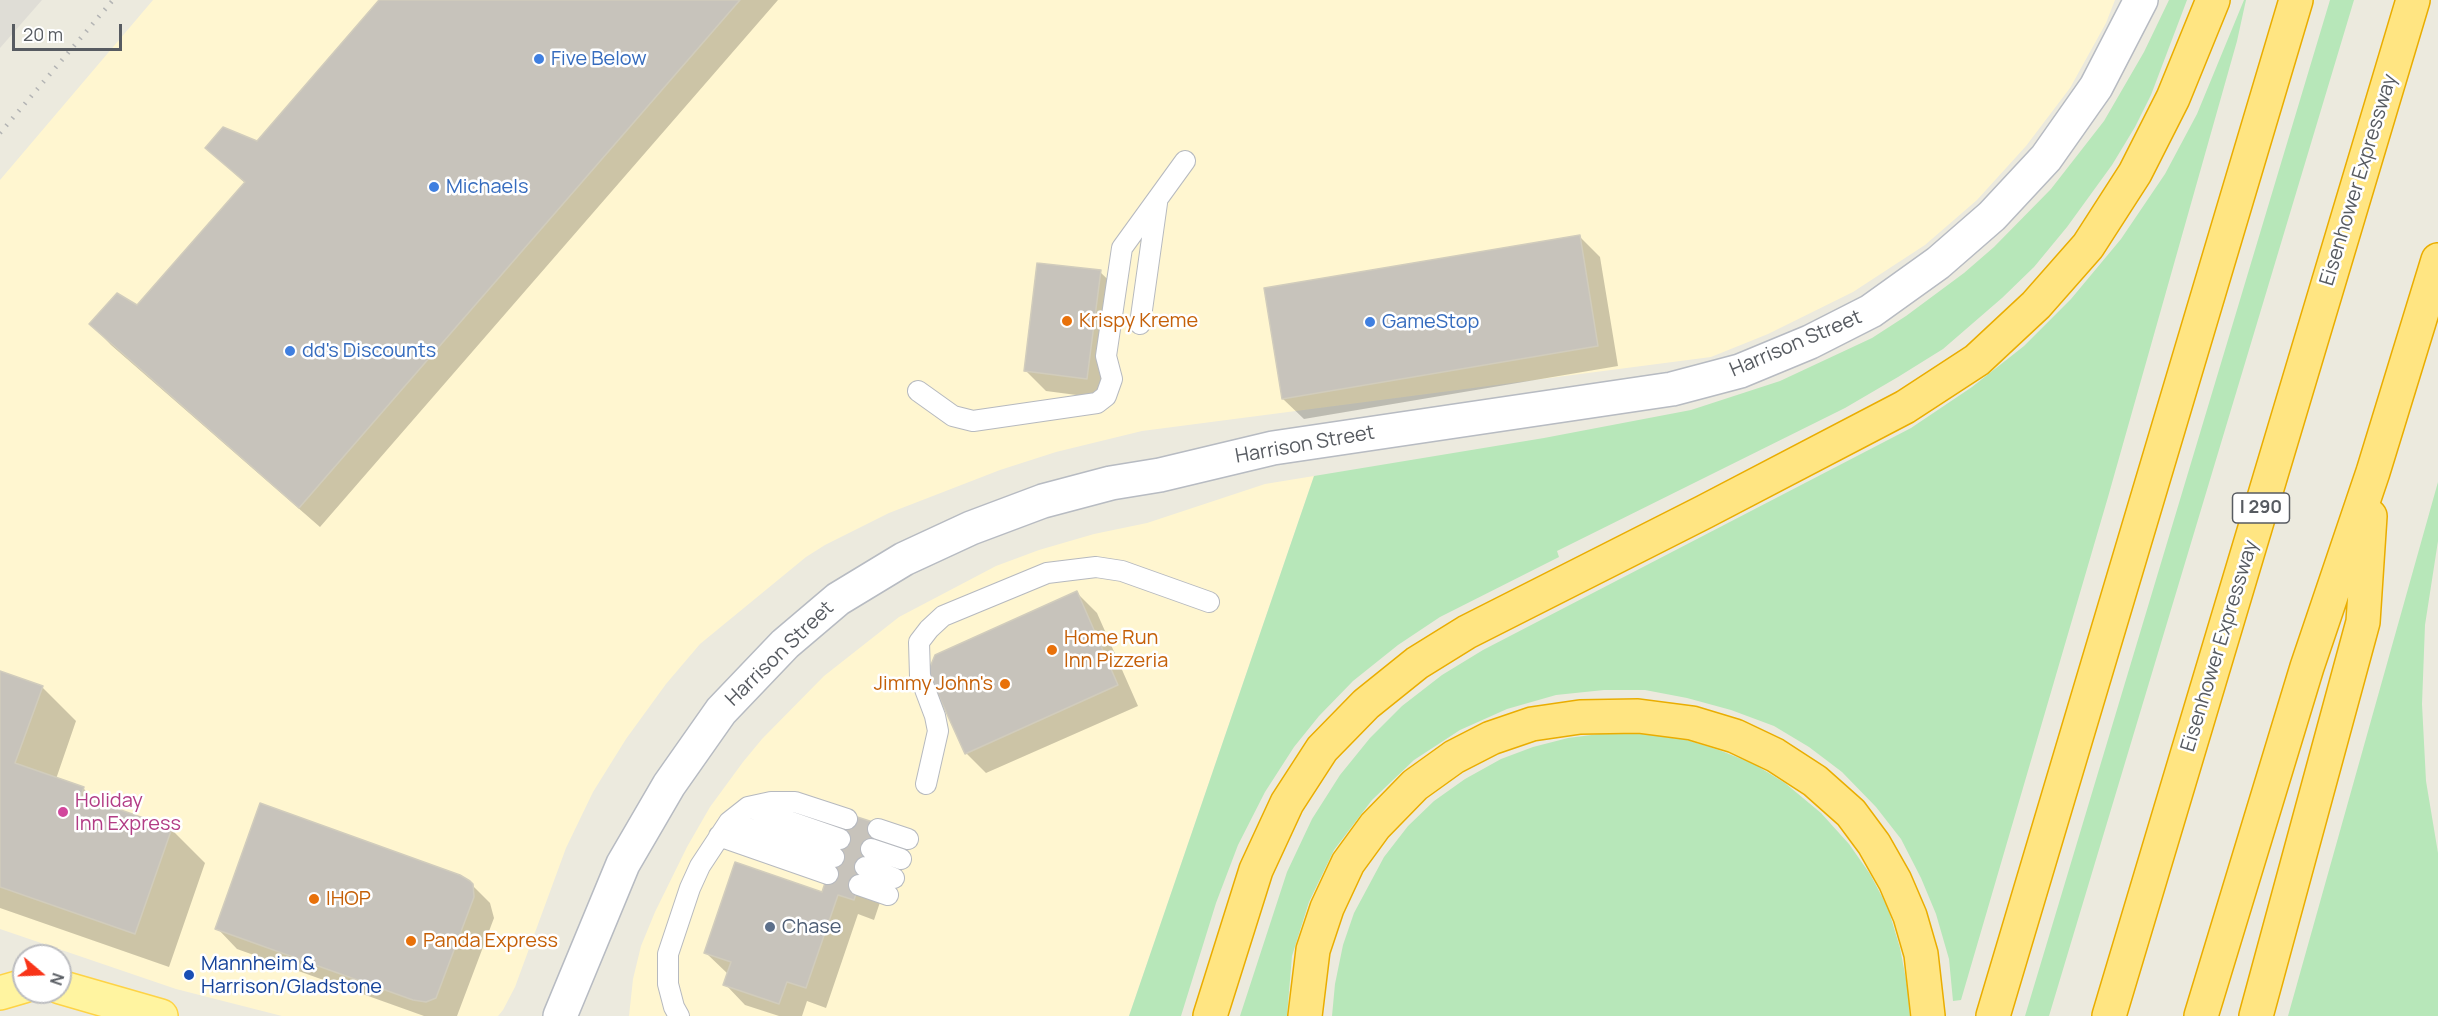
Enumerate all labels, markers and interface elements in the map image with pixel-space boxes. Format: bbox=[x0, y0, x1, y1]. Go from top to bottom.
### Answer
scale bar bbox=[15, 12, 124, 50]
text: 20 m bbox=[23, 22, 63, 46]
place label: Five Below bbox=[551, 47, 647, 71]
marker: Five Below bbox=[532, 52, 546, 66]
street label: Eisenhower Expressway bbox=[2315, 71, 2403, 289]
place label: Michaels bbox=[446, 175, 528, 199]
marker: Michaels bbox=[427, 180, 441, 194]
street label: Harrison Street bbox=[1726, 305, 1866, 383]
place label: Krispy Kreme bbox=[1079, 309, 1198, 333]
place label: GameStop bbox=[1382, 310, 1479, 334]
marker: Krispy Kreme bbox=[1060, 314, 1074, 328]
marker: GameStop bbox=[1363, 315, 1377, 329]
place label: dd's Discounts bbox=[302, 339, 436, 363]
marker: dd's Discounts bbox=[283, 344, 297, 358]
street label: Harrison Street bbox=[1234, 421, 1376, 469]
road number: I 290 bbox=[2232, 493, 2290, 523]
street label: Eisenhower Expressway bbox=[2176, 537, 2264, 755]
street label: Harrison Street bbox=[721, 596, 839, 712]
place label: Home Run Inn Pizzeria bbox=[1064, 626, 1168, 673]
marker: Home Run Inn Pizzeria bbox=[1045, 643, 1059, 657]
place label: Jimmy John's bbox=[874, 672, 993, 696]
marker: Jimmy John's bbox=[998, 677, 1012, 691]
place label: Holiday Inn Express bbox=[75, 789, 181, 836]
marker: Holiday Inn Express bbox=[56, 805, 70, 819]
place label: IHOP bbox=[326, 887, 371, 911]
marker: IHOP bbox=[307, 892, 321, 906]
place label: Chase bbox=[782, 915, 841, 939]
marker: Chase bbox=[763, 920, 777, 934]
place label: Panda Express bbox=[423, 929, 558, 953]
marker: Panda Express bbox=[404, 934, 418, 948]
north arrow bbox=[12, 944, 72, 1004]
place label: Mannheim & Harrison/Gladstone bbox=[201, 952, 382, 999]
marker: Mannheim & Harrison/Gladstone bbox=[182, 968, 196, 982]
text: N bbox=[45, 970, 69, 988]

